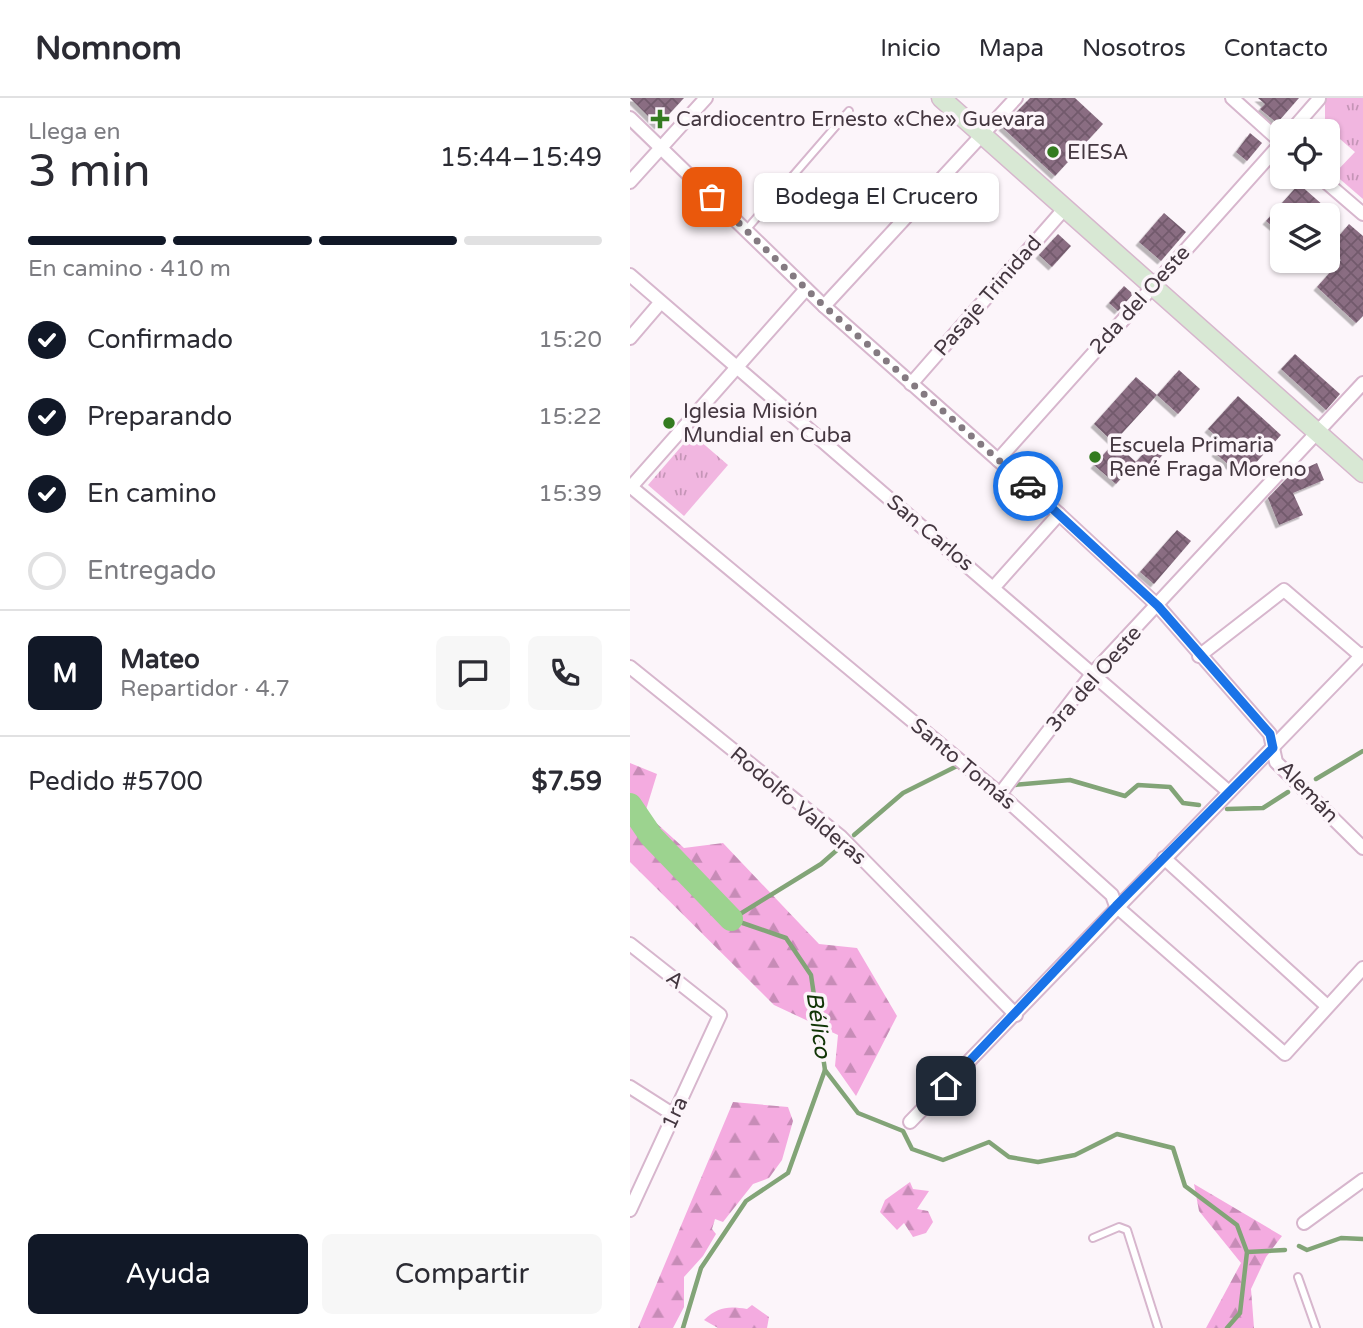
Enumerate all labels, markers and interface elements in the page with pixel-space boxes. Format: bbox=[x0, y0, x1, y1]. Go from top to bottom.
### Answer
text: Nomnom bbox=[35, 29, 182, 68]
text: Inicio bbox=[880, 34, 941, 63]
text: Mapa bbox=[979, 34, 1044, 63]
text: Nosotros bbox=[1082, 34, 1186, 63]
text: Contacto bbox=[1224, 34, 1328, 63]
place label: Cardiocentro Ernesto «Che» Guevara bbox=[676, 107, 1045, 132]
marker: Cardiocentro Ernesto «Che» Guevara bbox=[650, 109, 670, 129]
text: Llega en bbox=[28, 118, 120, 146]
map controls bbox=[1270, 119, 1340, 273]
button: locate bbox=[1270, 119, 1340, 189]
place label: EIESA bbox=[1067, 140, 1128, 165]
text: 15:44–15:49 bbox=[440, 142, 602, 173]
text: 3 min bbox=[28, 144, 151, 199]
marker: EIESA bbox=[1045, 144, 1061, 160]
pin bbox=[682, 167, 742, 227]
callout: Bodega El Crucero bbox=[754, 172, 999, 222]
icon: bag bbox=[693, 178, 731, 216]
text: Bodega El Crucero bbox=[775, 183, 978, 211]
button: layers bbox=[1270, 203, 1340, 273]
street label: Pasaje Trinidad bbox=[929, 231, 1047, 361]
street label: 2da del Oeste bbox=[1085, 240, 1195, 360]
text: En camino · 410 m bbox=[28, 255, 231, 283]
icon: check bbox=[28, 321, 66, 359]
text: Confirmado bbox=[87, 324, 233, 355]
text: 15:20 bbox=[538, 326, 602, 354]
icon: check bbox=[28, 398, 66, 436]
place label: Iglesia Misión Mundial en Cuba bbox=[683, 399, 852, 448]
text: Preparando bbox=[87, 401, 232, 432]
text: 15:22 bbox=[538, 403, 602, 431]
marker: Iglesia Misión Mundial en Cuba bbox=[661, 415, 677, 431]
place label: Escuela Primaria René Fraga Moreno bbox=[1109, 433, 1306, 482]
marker: Escuela Primaria René Fraga Moreno bbox=[1087, 449, 1103, 465]
courier bbox=[993, 451, 1063, 521]
icon: car bbox=[1009, 467, 1047, 505]
icon: check bbox=[28, 475, 66, 513]
text: En camino bbox=[87, 478, 216, 509]
text: 15:39 bbox=[538, 480, 602, 508]
street label: San Carlos bbox=[882, 490, 978, 576]
text: Entregado bbox=[87, 555, 216, 586]
street label: 3ra del Oeste bbox=[1041, 621, 1147, 737]
button: chat bbox=[436, 636, 510, 710]
button: phone bbox=[528, 636, 602, 710]
text: Mateo bbox=[120, 644, 200, 675]
text: M bbox=[52, 658, 78, 689]
text: Repartidor · 4.7 bbox=[120, 675, 290, 703]
street label: Santo Tomás bbox=[906, 713, 1020, 815]
street label: Rodolfo Valderas bbox=[725, 742, 871, 870]
street label: Alemán bbox=[1272, 756, 1344, 828]
text: Pedido #5700 bbox=[28, 766, 203, 797]
text: $7.59 bbox=[532, 766, 602, 797]
street label: A bbox=[661, 965, 689, 995]
water label: Bélico bbox=[800, 990, 837, 1061]
pin bbox=[916, 1056, 976, 1116]
icon: home bbox=[927, 1067, 965, 1105]
street label: 1ra bbox=[657, 1093, 693, 1133]
button: Ayuda bbox=[28, 1234, 308, 1314]
button: Compartir bbox=[322, 1234, 602, 1314]

